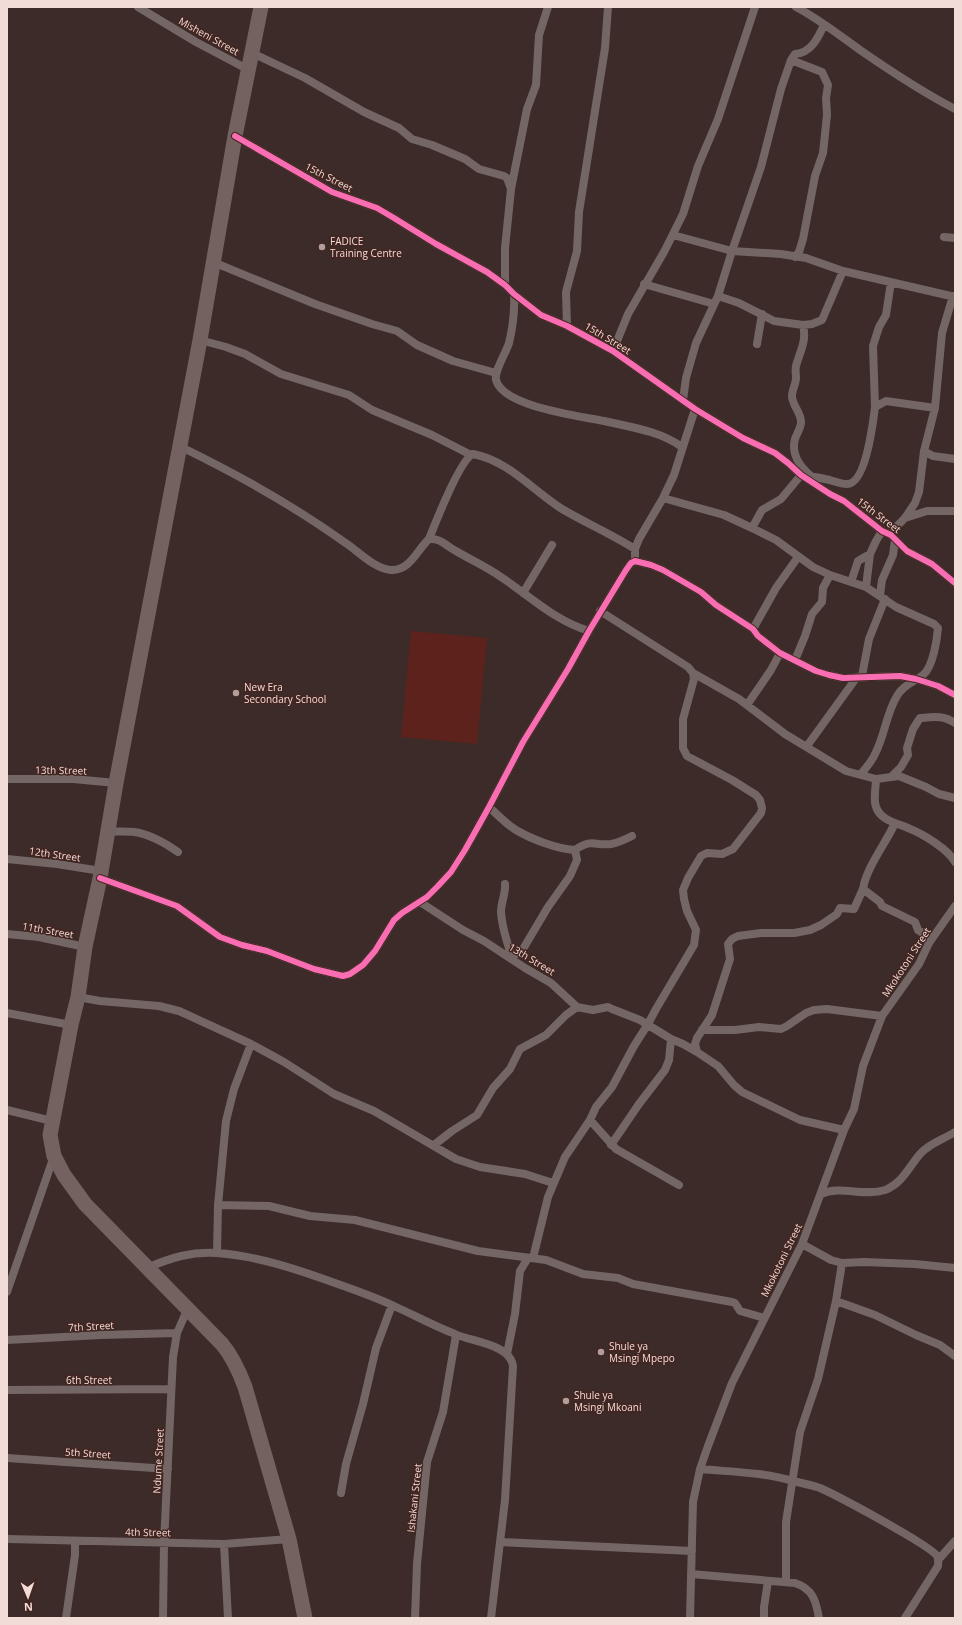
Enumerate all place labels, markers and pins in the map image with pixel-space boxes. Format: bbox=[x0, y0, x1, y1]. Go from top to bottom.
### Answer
place label: FADICE Training Centre bbox=[330, 234, 402, 260]
marker: FADICE Training Centre bbox=[317, 242, 327, 252]
place label: New Era Secondary School bbox=[244, 680, 326, 706]
marker: New Era Secondary School bbox=[231, 688, 241, 698]
place label: Shule ya Msingi Mpepo bbox=[609, 1339, 675, 1365]
marker: Shule ya Msingi Mpepo bbox=[596, 1347, 606, 1357]
place label: Shule ya Msingi Mkoani bbox=[574, 1388, 641, 1414]
marker: Shule ya Msingi Mkoani bbox=[561, 1396, 571, 1406]

